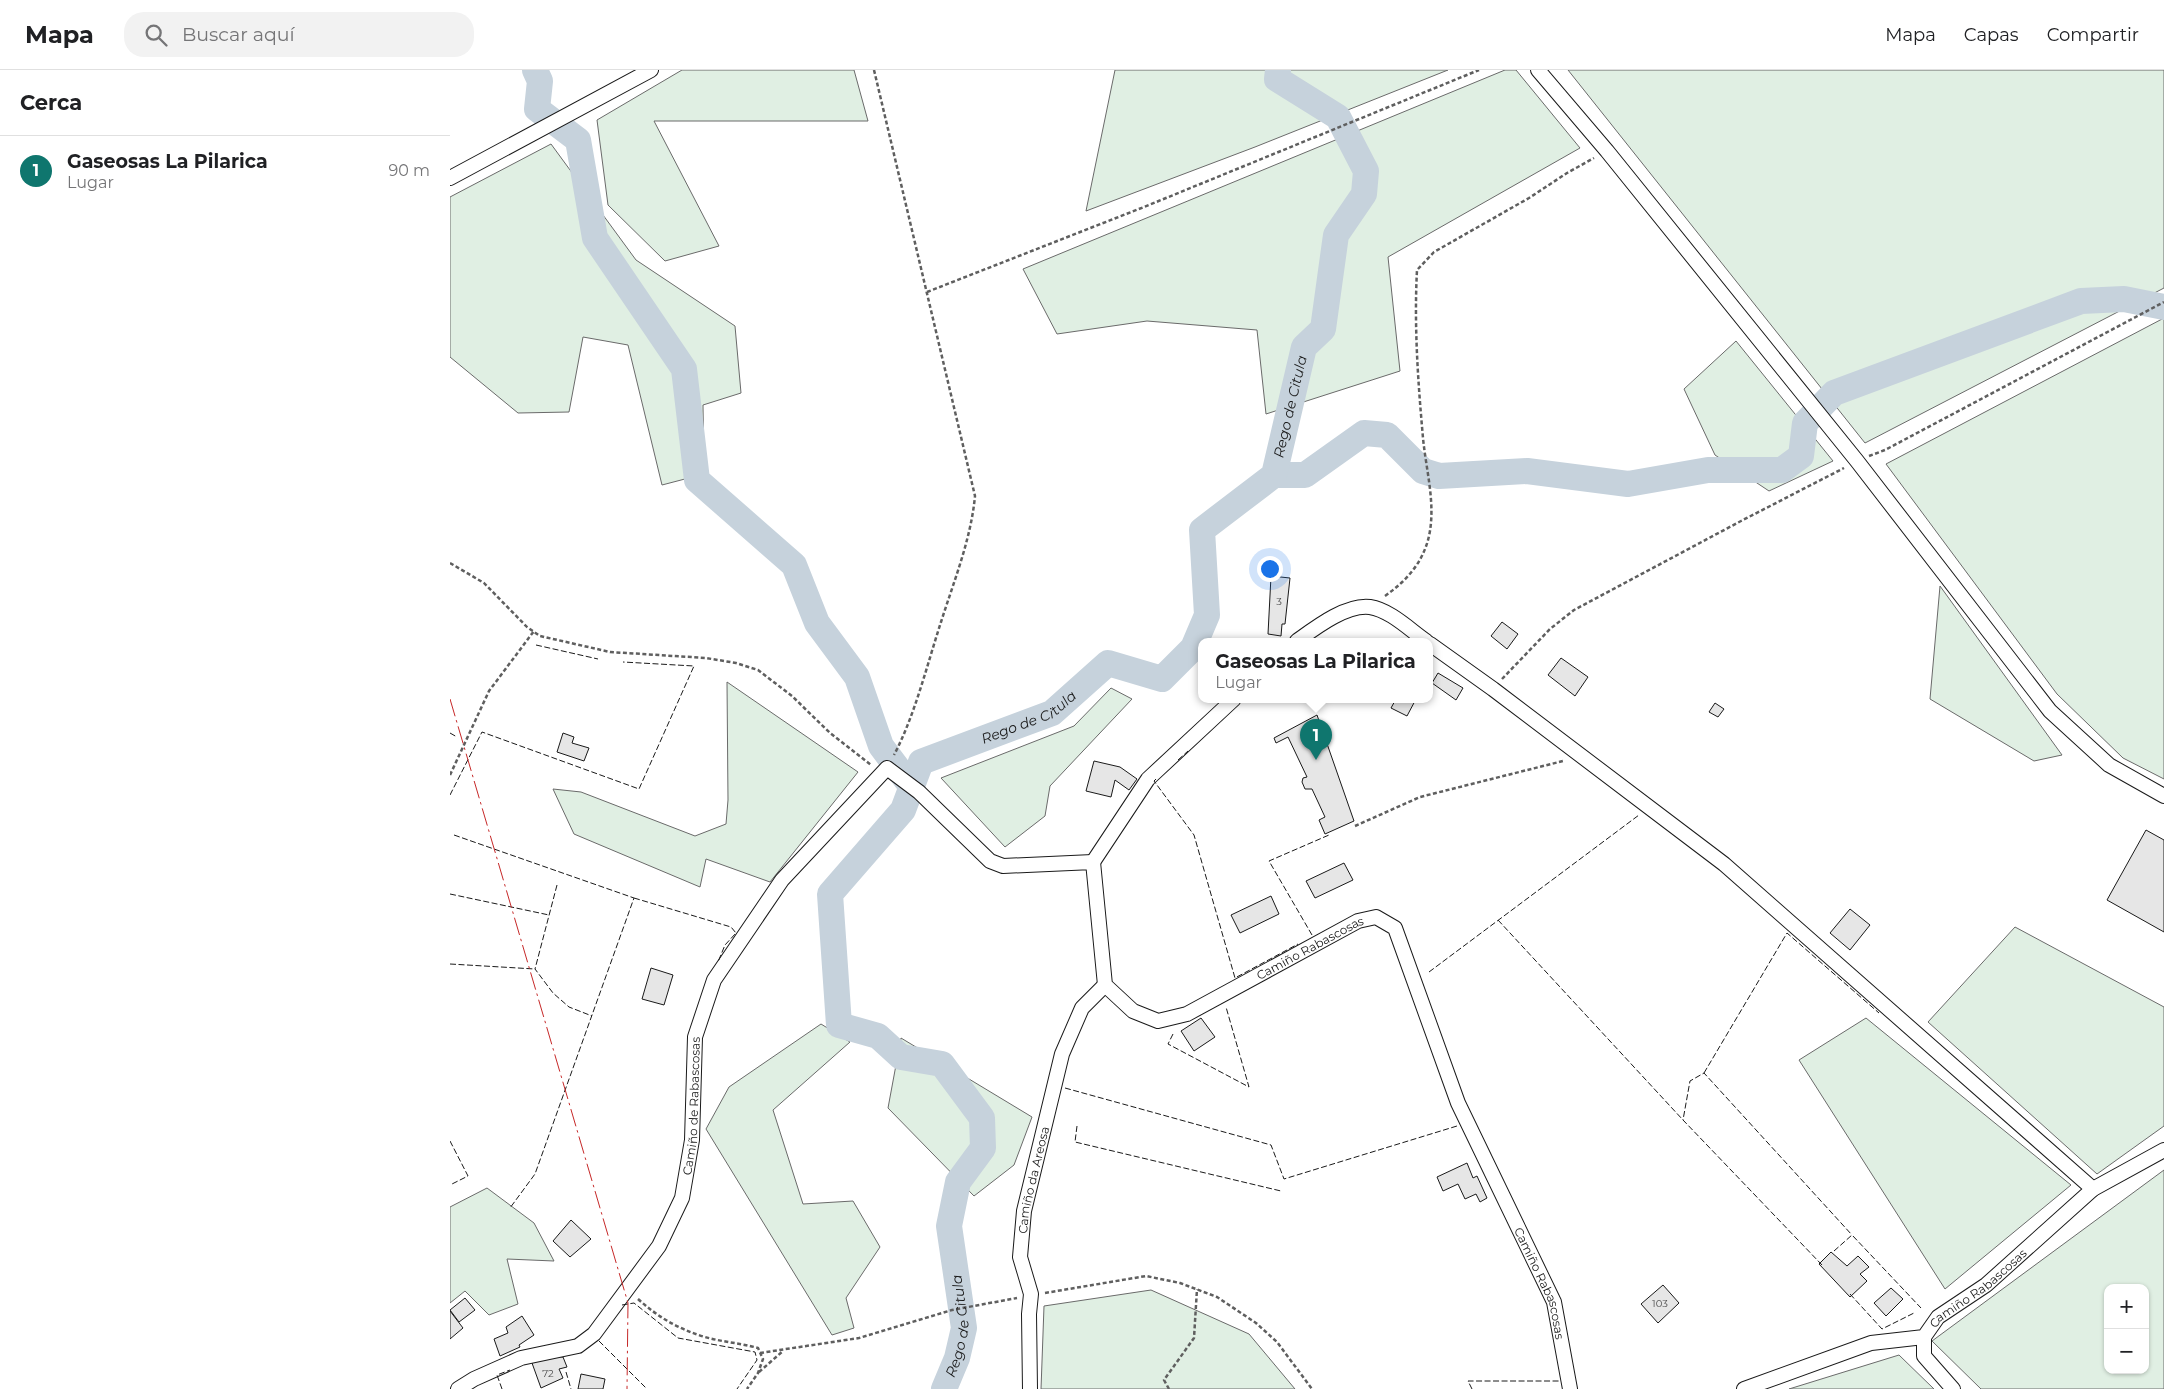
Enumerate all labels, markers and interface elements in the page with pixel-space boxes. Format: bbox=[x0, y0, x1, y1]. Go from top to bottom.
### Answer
search box bbox=[124, 12, 474, 57]
text: Mapa bbox=[25, 20, 94, 49]
icon: search bbox=[142, 21, 170, 49]
text: Buscar aquí bbox=[182, 23, 295, 46]
text: Mapa bbox=[1885, 24, 1936, 46]
text: Capas bbox=[1964, 24, 2019, 46]
text: Compartir bbox=[2047, 24, 2139, 46]
text: Cerca bbox=[20, 90, 82, 115]
text: Gaseosas La Pilarica bbox=[67, 150, 268, 173]
text: 1 bbox=[33, 161, 39, 180]
text: 90 m bbox=[388, 161, 430, 180]
text: Lugar bbox=[67, 173, 114, 192]
water label: Rego de Citula bbox=[1269, 354, 1311, 459]
your location bbox=[1257, 556, 1283, 582]
house number: 3 bbox=[1276, 595, 1282, 608]
popup bbox=[1198, 638, 1433, 703]
text: Gaseosas La Pilarica bbox=[1215, 650, 1416, 673]
text: Lugar bbox=[1215, 673, 1262, 692]
water label: Rego de Citula bbox=[978, 687, 1080, 748]
pin: 1 bbox=[1300, 719, 1332, 760]
street label: Camiño Rabascosas bbox=[1253, 913, 1365, 982]
street label: Camiño de Rabascosas bbox=[679, 1036, 703, 1176]
street label: Camiño da Areosa bbox=[1015, 1125, 1052, 1234]
street label: Camiño Rabascosas bbox=[1512, 1225, 1568, 1341]
street label: Camiño Rabascosas bbox=[1926, 1245, 2029, 1330]
water label: Rego de Citula bbox=[941, 1273, 973, 1380]
map controls bbox=[2104, 1284, 2149, 1374]
button: + bbox=[2104, 1284, 2149, 1329]
house number: 103 bbox=[1652, 1297, 1668, 1310]
button: − bbox=[2104, 1329, 2149, 1374]
house number: 72 bbox=[542, 1367, 554, 1380]

